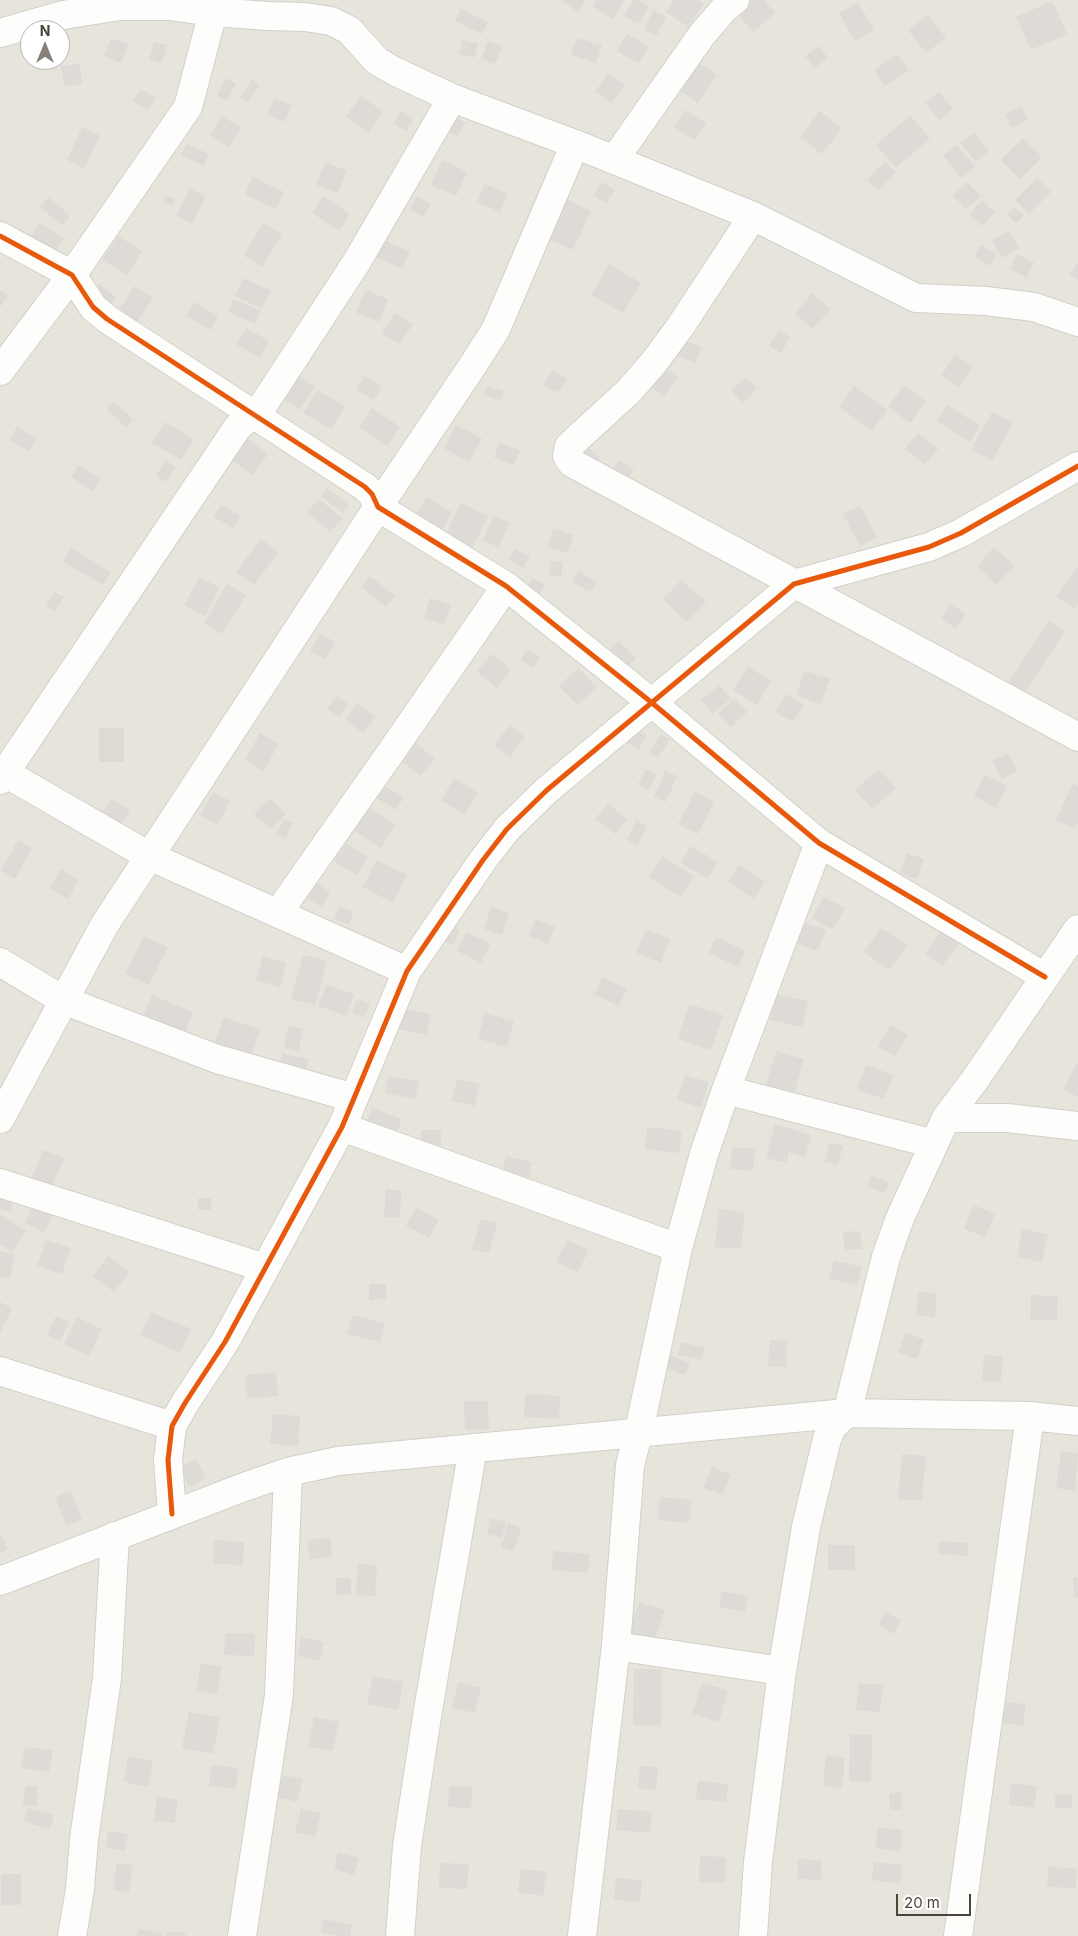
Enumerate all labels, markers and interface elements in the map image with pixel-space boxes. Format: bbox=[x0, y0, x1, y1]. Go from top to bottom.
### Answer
north arrow bbox=[20, 20, 70, 70]
text: N bbox=[40, 22, 50, 39]
scale bar bbox=[898, 1884, 973, 1916]
text: 20 m bbox=[904, 1893, 940, 1912]

